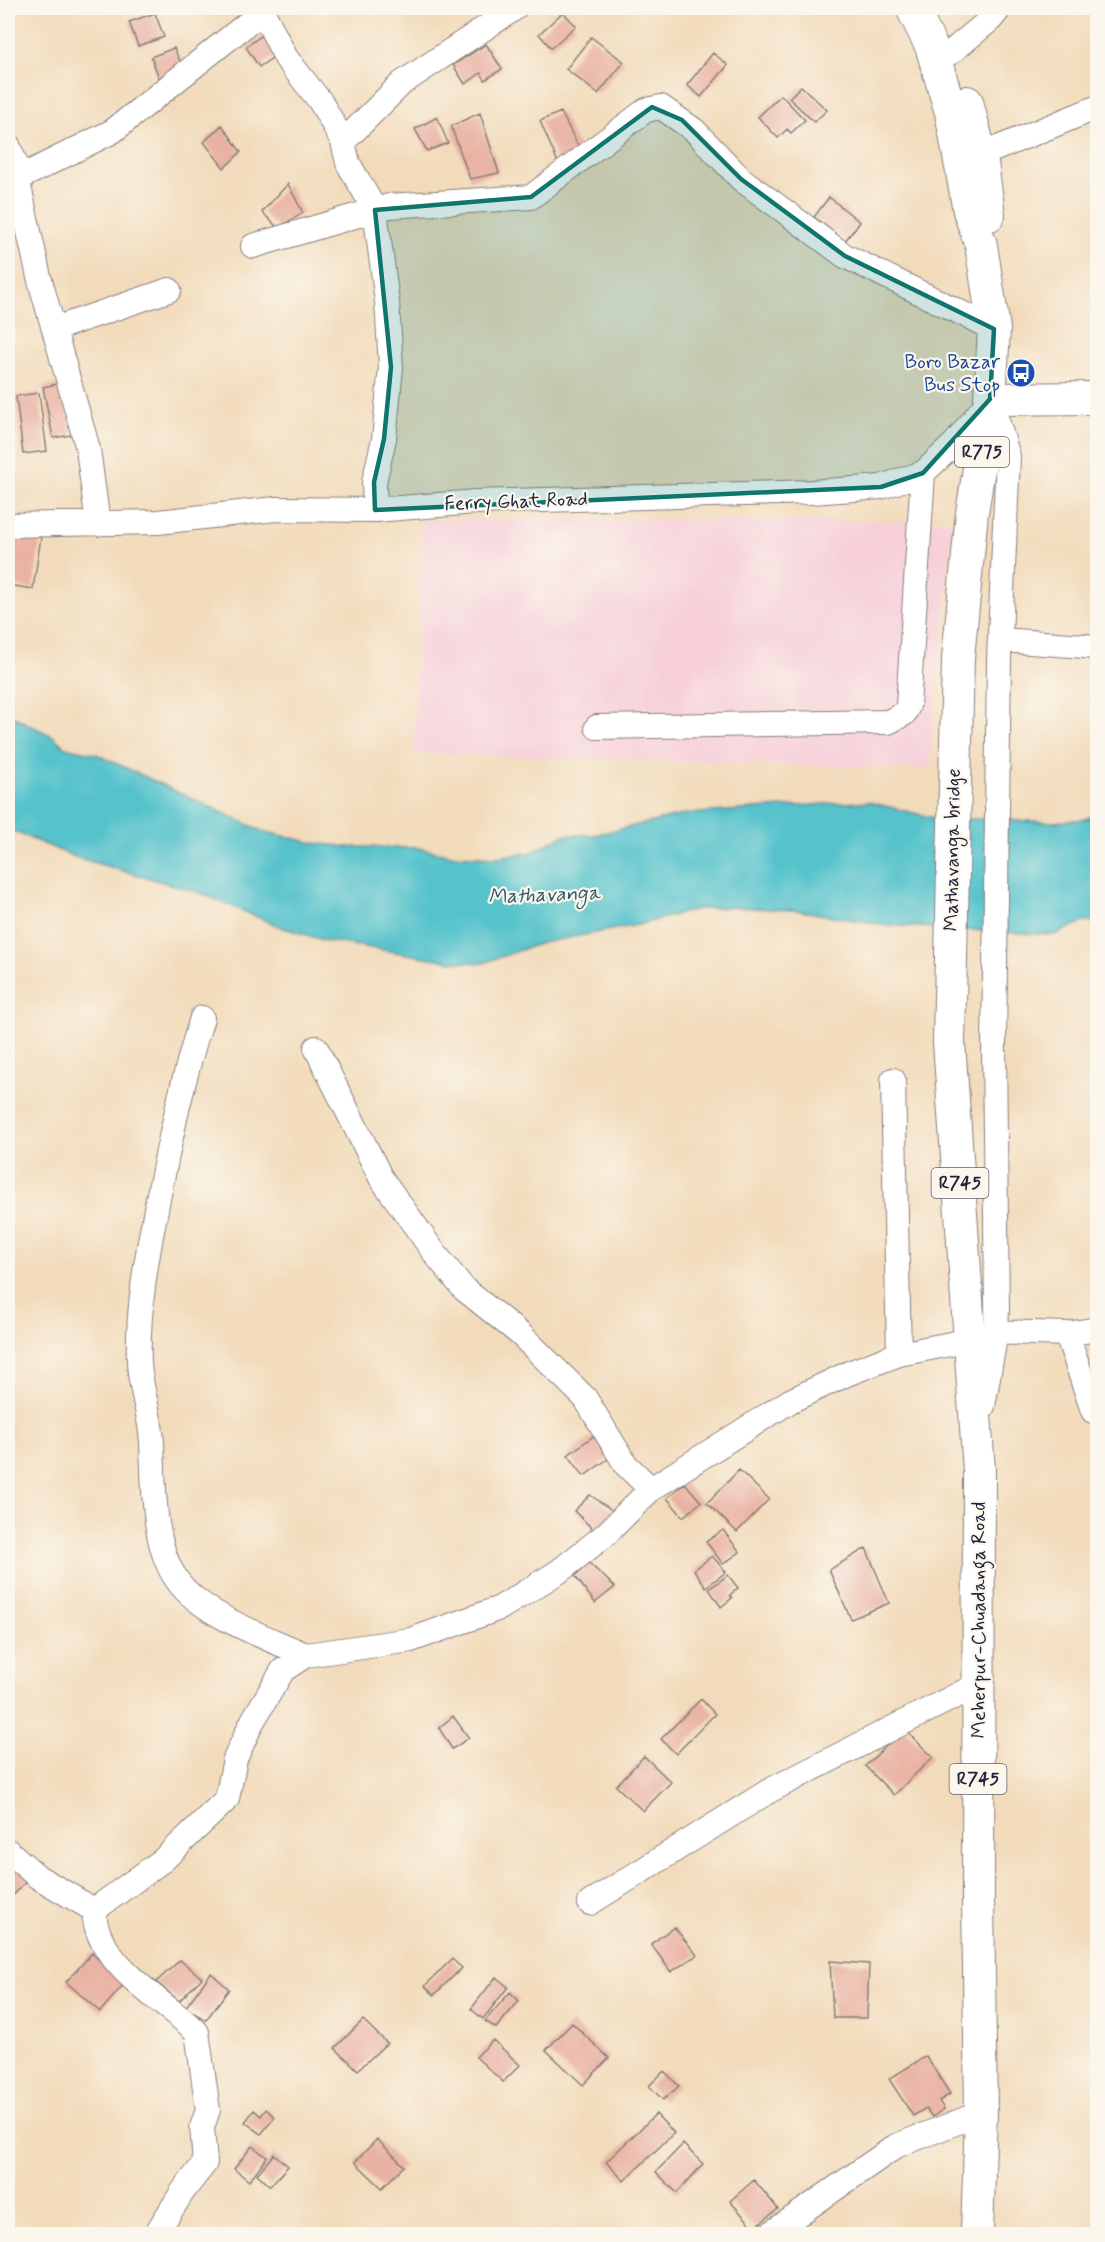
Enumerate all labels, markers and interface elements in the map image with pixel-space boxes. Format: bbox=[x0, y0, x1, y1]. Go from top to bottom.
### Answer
place label: Boro Bazar Bus Stop bbox=[905, 349, 1001, 399]
bus stop icon: Boro Bazar Bus Stop bbox=[1005, 357, 1037, 389]
road number: R775 bbox=[955, 437, 1009, 467]
street label: Ferry Ghat Road bbox=[444, 486, 588, 518]
street label: Mathavanga bridge bbox=[938, 768, 969, 932]
water label: Mathavanga bbox=[487, 879, 602, 913]
road number: R745 bbox=[932, 1168, 988, 1198]
street label: Meherpur-Chuadanga Road bbox=[966, 1501, 995, 1739]
road number: R745 bbox=[950, 1764, 1006, 1794]

